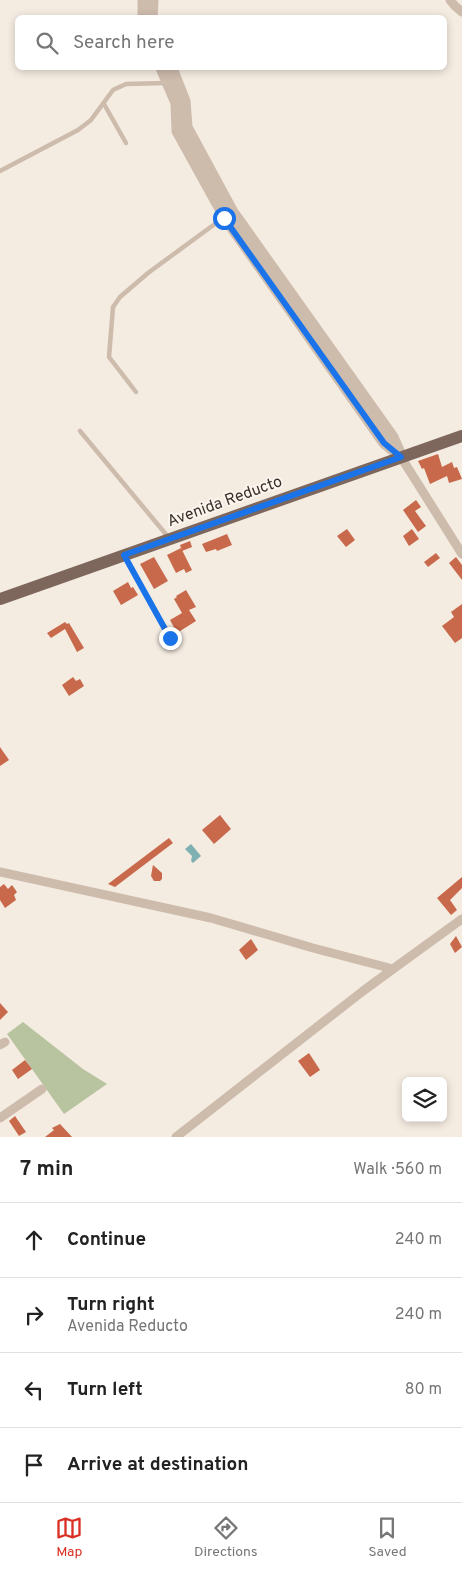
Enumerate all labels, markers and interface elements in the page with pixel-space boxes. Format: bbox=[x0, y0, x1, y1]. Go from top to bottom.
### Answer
search box bbox=[15, 15, 447, 70]
icon: search bbox=[33, 29, 61, 57]
text: Search here bbox=[73, 31, 175, 55]
route start bbox=[213, 207, 236, 230]
street label: Avenida Reducto bbox=[165, 472, 285, 532]
route end bbox=[159, 627, 182, 650]
map controls bbox=[402, 1077, 447, 1122]
button: layers bbox=[402, 1077, 447, 1122]
text: 7 min bbox=[20, 1156, 73, 1183]
text: Walk · 560 m bbox=[353, 1160, 442, 1180]
icon: ahead bbox=[20, 1226, 48, 1254]
text: Continue bbox=[67, 1228, 146, 1252]
text: 240 m bbox=[395, 1230, 442, 1250]
text: Turn right bbox=[67, 1293, 155, 1317]
icon: right bbox=[20, 1301, 48, 1329]
text: 240 m bbox=[395, 1305, 442, 1325]
text: Avenida Reducto bbox=[67, 1317, 188, 1337]
icon: left bbox=[20, 1376, 48, 1404]
text: Turn left bbox=[67, 1378, 143, 1402]
text: 80 m bbox=[405, 1380, 442, 1400]
icon: arrive bbox=[20, 1451, 48, 1479]
text: Arrive at destination bbox=[67, 1453, 248, 1477]
tab: Map bbox=[55, 1514, 83, 1561]
tab: Directions bbox=[194, 1514, 258, 1561]
tab: Saved bbox=[368, 1514, 407, 1561]

